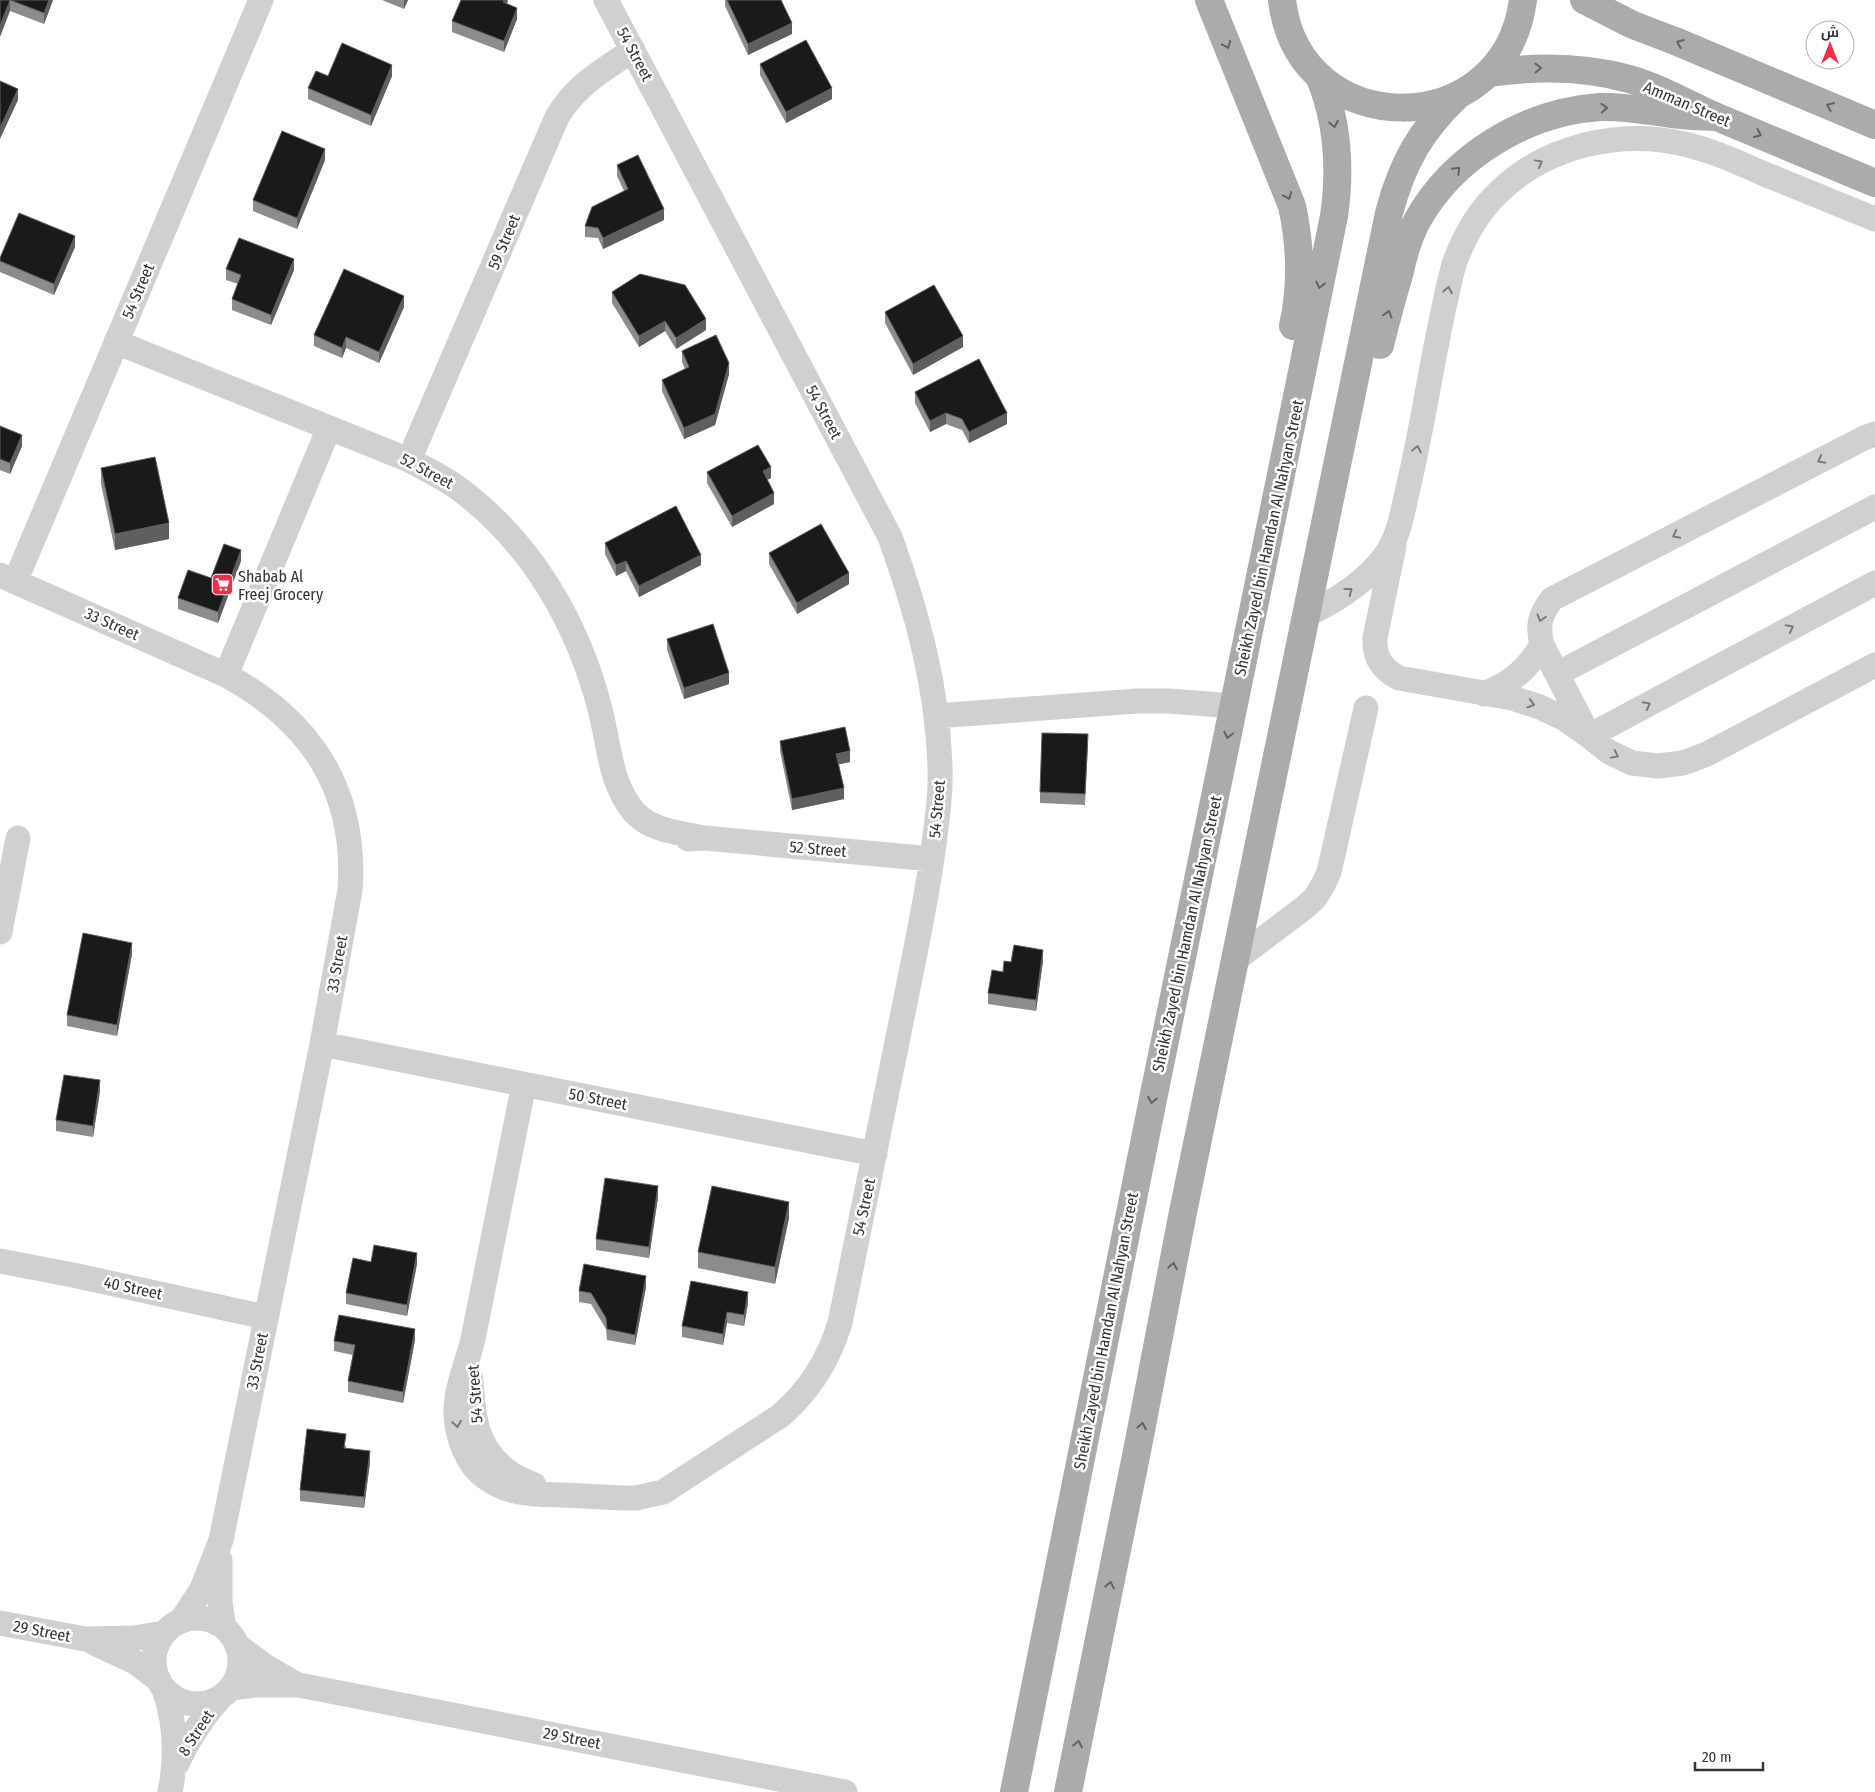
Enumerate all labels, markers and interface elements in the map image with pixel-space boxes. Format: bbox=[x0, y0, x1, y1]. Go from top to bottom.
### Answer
north arrow bbox=[1805, 20, 1855, 70]
street label: 54 Street bbox=[613, 24, 657, 85]
text: ش bbox=[1821, 24, 1839, 41]
one-way arrow bbox=[1677, 39, 1685, 49]
one-way arrow bbox=[1221, 40, 1232, 49]
one-way arrow bbox=[1534, 63, 1542, 73]
street label: Amman Street bbox=[1641, 77, 1734, 131]
one-way arrow bbox=[1600, 102, 1608, 113]
one-way arrow bbox=[1826, 102, 1835, 113]
one-way arrow bbox=[1329, 120, 1339, 129]
one-way arrow bbox=[1753, 128, 1762, 138]
one-way arrow bbox=[1534, 159, 1543, 169]
one-way arrow bbox=[1452, 167, 1461, 176]
one-way arrow bbox=[1281, 191, 1292, 200]
street label: 59 Street bbox=[484, 211, 524, 272]
street label: 54 Street bbox=[118, 260, 158, 322]
one-way arrow bbox=[1316, 280, 1326, 289]
one-way arrow bbox=[1442, 285, 1452, 294]
one-way arrow bbox=[1383, 310, 1393, 318]
street label: 54 Street bbox=[802, 382, 846, 443]
street label: Sheikh Zayed bin Hamdan Al Nahyan Street bbox=[1230, 397, 1308, 678]
one-way arrow bbox=[1411, 445, 1422, 454]
street label: 52 Street bbox=[397, 449, 457, 493]
one-way arrow bbox=[1817, 454, 1826, 464]
one-way arrow bbox=[1673, 529, 1682, 539]
place label: Shabab Al Freej Grocery bbox=[238, 567, 324, 604]
supermarket icon: Shabab Al Freej Grocery bbox=[210, 573, 234, 597]
one-way arrow bbox=[1343, 588, 1352, 596]
street label: 33 Street bbox=[82, 604, 143, 645]
one-way arrow bbox=[1537, 613, 1547, 622]
one-way arrow bbox=[1785, 624, 1794, 634]
one-way arrow bbox=[1527, 699, 1535, 709]
one-way arrow bbox=[1642, 701, 1651, 711]
one-way arrow bbox=[1224, 731, 1234, 740]
one-way arrow bbox=[1610, 748, 1619, 759]
street label: 54 Street bbox=[925, 778, 949, 839]
street label: Sheikh Zayed bin Hamdan Al Nahyan Street bbox=[1148, 793, 1226, 1074]
street label: 52 Street bbox=[789, 837, 848, 861]
street label: 33 Street bbox=[323, 933, 351, 994]
street label: 50 Street bbox=[567, 1084, 629, 1114]
one-way arrow bbox=[1148, 1096, 1158, 1104]
street label: 54 Street bbox=[849, 1176, 880, 1237]
street label: Sheikh Zayed bin Hamdan Al Nahyan Street bbox=[1070, 1190, 1142, 1471]
one-way arrow bbox=[1167, 1262, 1178, 1271]
street label: 40 Street bbox=[102, 1273, 165, 1304]
street label: 33 Street bbox=[242, 1330, 272, 1391]
street label: 54 Street bbox=[463, 1364, 487, 1424]
one-way arrow bbox=[452, 1419, 462, 1428]
one-way arrow bbox=[1136, 1421, 1147, 1430]
one-way arrow bbox=[1104, 1581, 1115, 1589]
street label: 29 Street bbox=[12, 1616, 73, 1646]
street label: 8 Street bbox=[174, 1706, 218, 1760]
street label: 29 Street bbox=[542, 1723, 603, 1753]
one-way arrow bbox=[1072, 1740, 1083, 1749]
scale bar bbox=[1695, 1740, 1762, 1772]
text: 20 m bbox=[1702, 1748, 1732, 1766]

